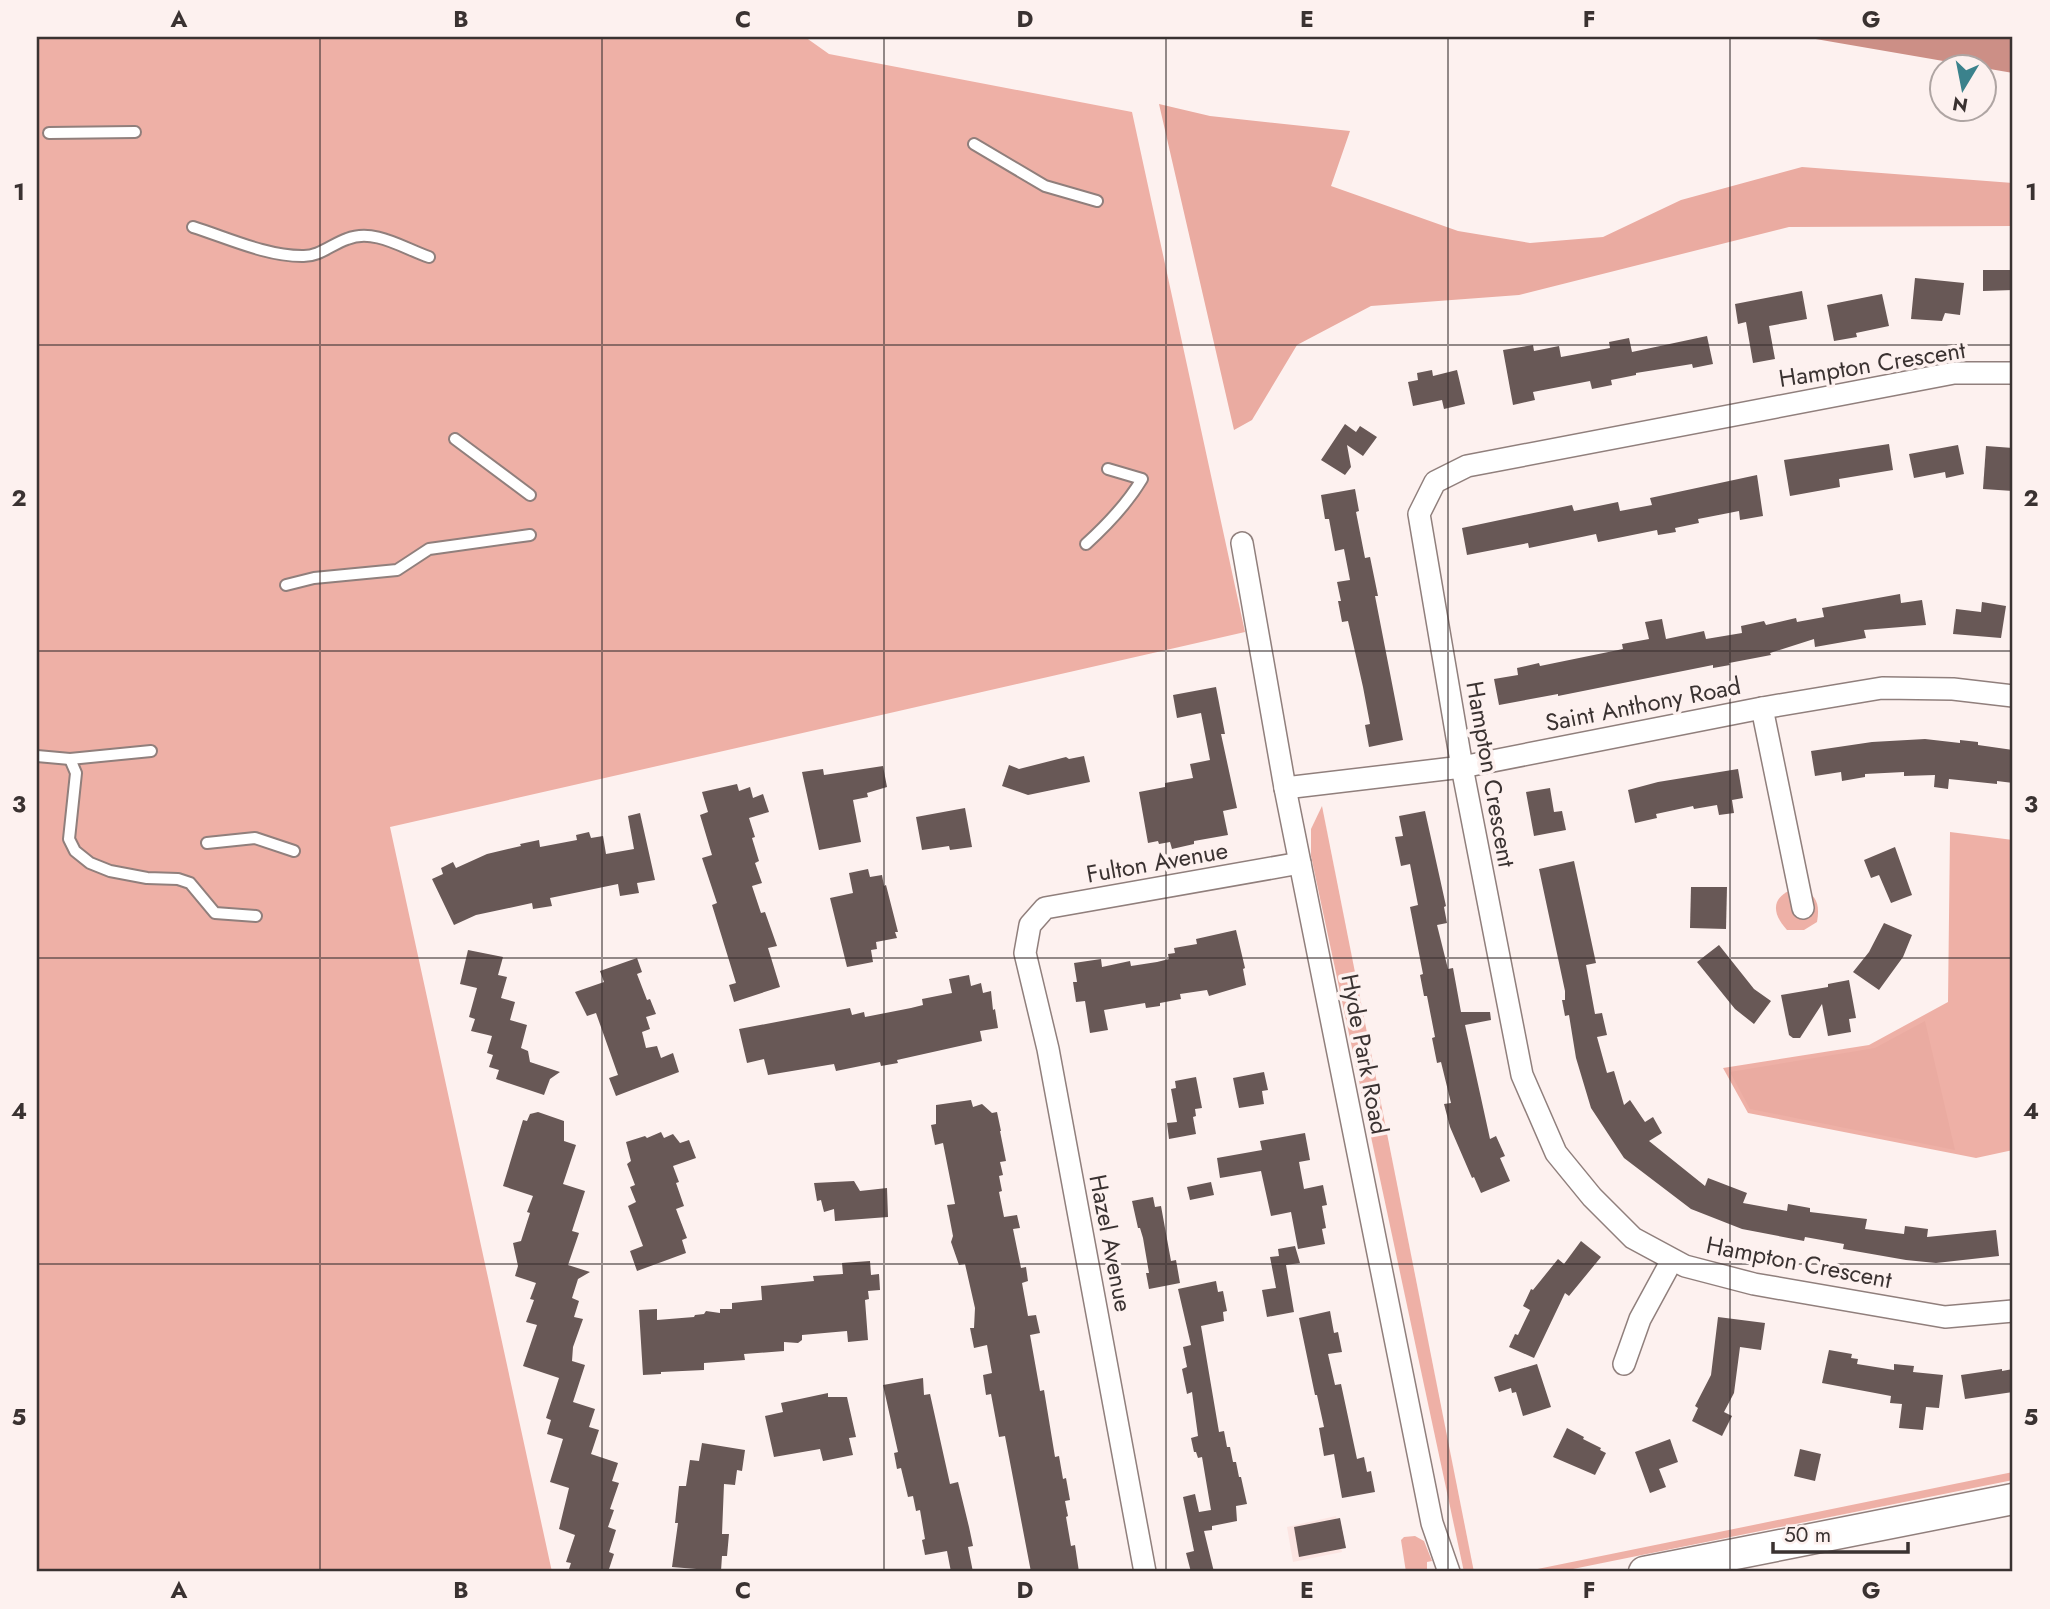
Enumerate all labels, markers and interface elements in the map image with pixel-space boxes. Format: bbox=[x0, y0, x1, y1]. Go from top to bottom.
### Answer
text: A bbox=[170, 2, 188, 36]
text: B bbox=[453, 2, 469, 36]
text: C bbox=[735, 2, 751, 36]
text: D bbox=[1017, 2, 1034, 36]
text: E bbox=[1300, 2, 1314, 36]
text: F bbox=[1583, 2, 1595, 36]
text: G bbox=[1862, 2, 1880, 36]
north arrow bbox=[1927, 52, 1997, 122]
text: N bbox=[1950, 90, 1970, 119]
text: 1 bbox=[13, 175, 25, 209]
text: 1 bbox=[2025, 175, 2037, 209]
street label: Hampton Crescent bbox=[1776, 332, 1968, 396]
text: 2 bbox=[11, 481, 27, 515]
text: 2 bbox=[2023, 481, 2039, 515]
street label: Saint Anthony Road bbox=[1542, 668, 1744, 740]
street label: Hampton Crescent bbox=[1457, 678, 1525, 870]
text: 3 bbox=[12, 787, 26, 821]
text: 3 bbox=[2024, 787, 2038, 821]
street label: Fulton Avenue bbox=[1084, 832, 1230, 892]
street label: Hyde Park Road bbox=[1332, 971, 1398, 1137]
text: 4 bbox=[11, 1094, 27, 1128]
text: 4 bbox=[2023, 1094, 2039, 1128]
street label: Hazel Avenue bbox=[1081, 1171, 1141, 1315]
street label: Hampton Crescent bbox=[1703, 1227, 1895, 1297]
text: 5 bbox=[12, 1400, 26, 1434]
text: 5 bbox=[2024, 1400, 2038, 1434]
scale bar bbox=[1773, 1511, 1908, 1555]
text: 50 m bbox=[1784, 1520, 1831, 1550]
text: A bbox=[170, 1573, 188, 1607]
text: B bbox=[453, 1573, 469, 1607]
text: C bbox=[735, 1573, 751, 1607]
text: D bbox=[1017, 1573, 1034, 1607]
text: E bbox=[1300, 1573, 1314, 1607]
text: F bbox=[1583, 1573, 1595, 1607]
text: G bbox=[1862, 1573, 1880, 1607]

